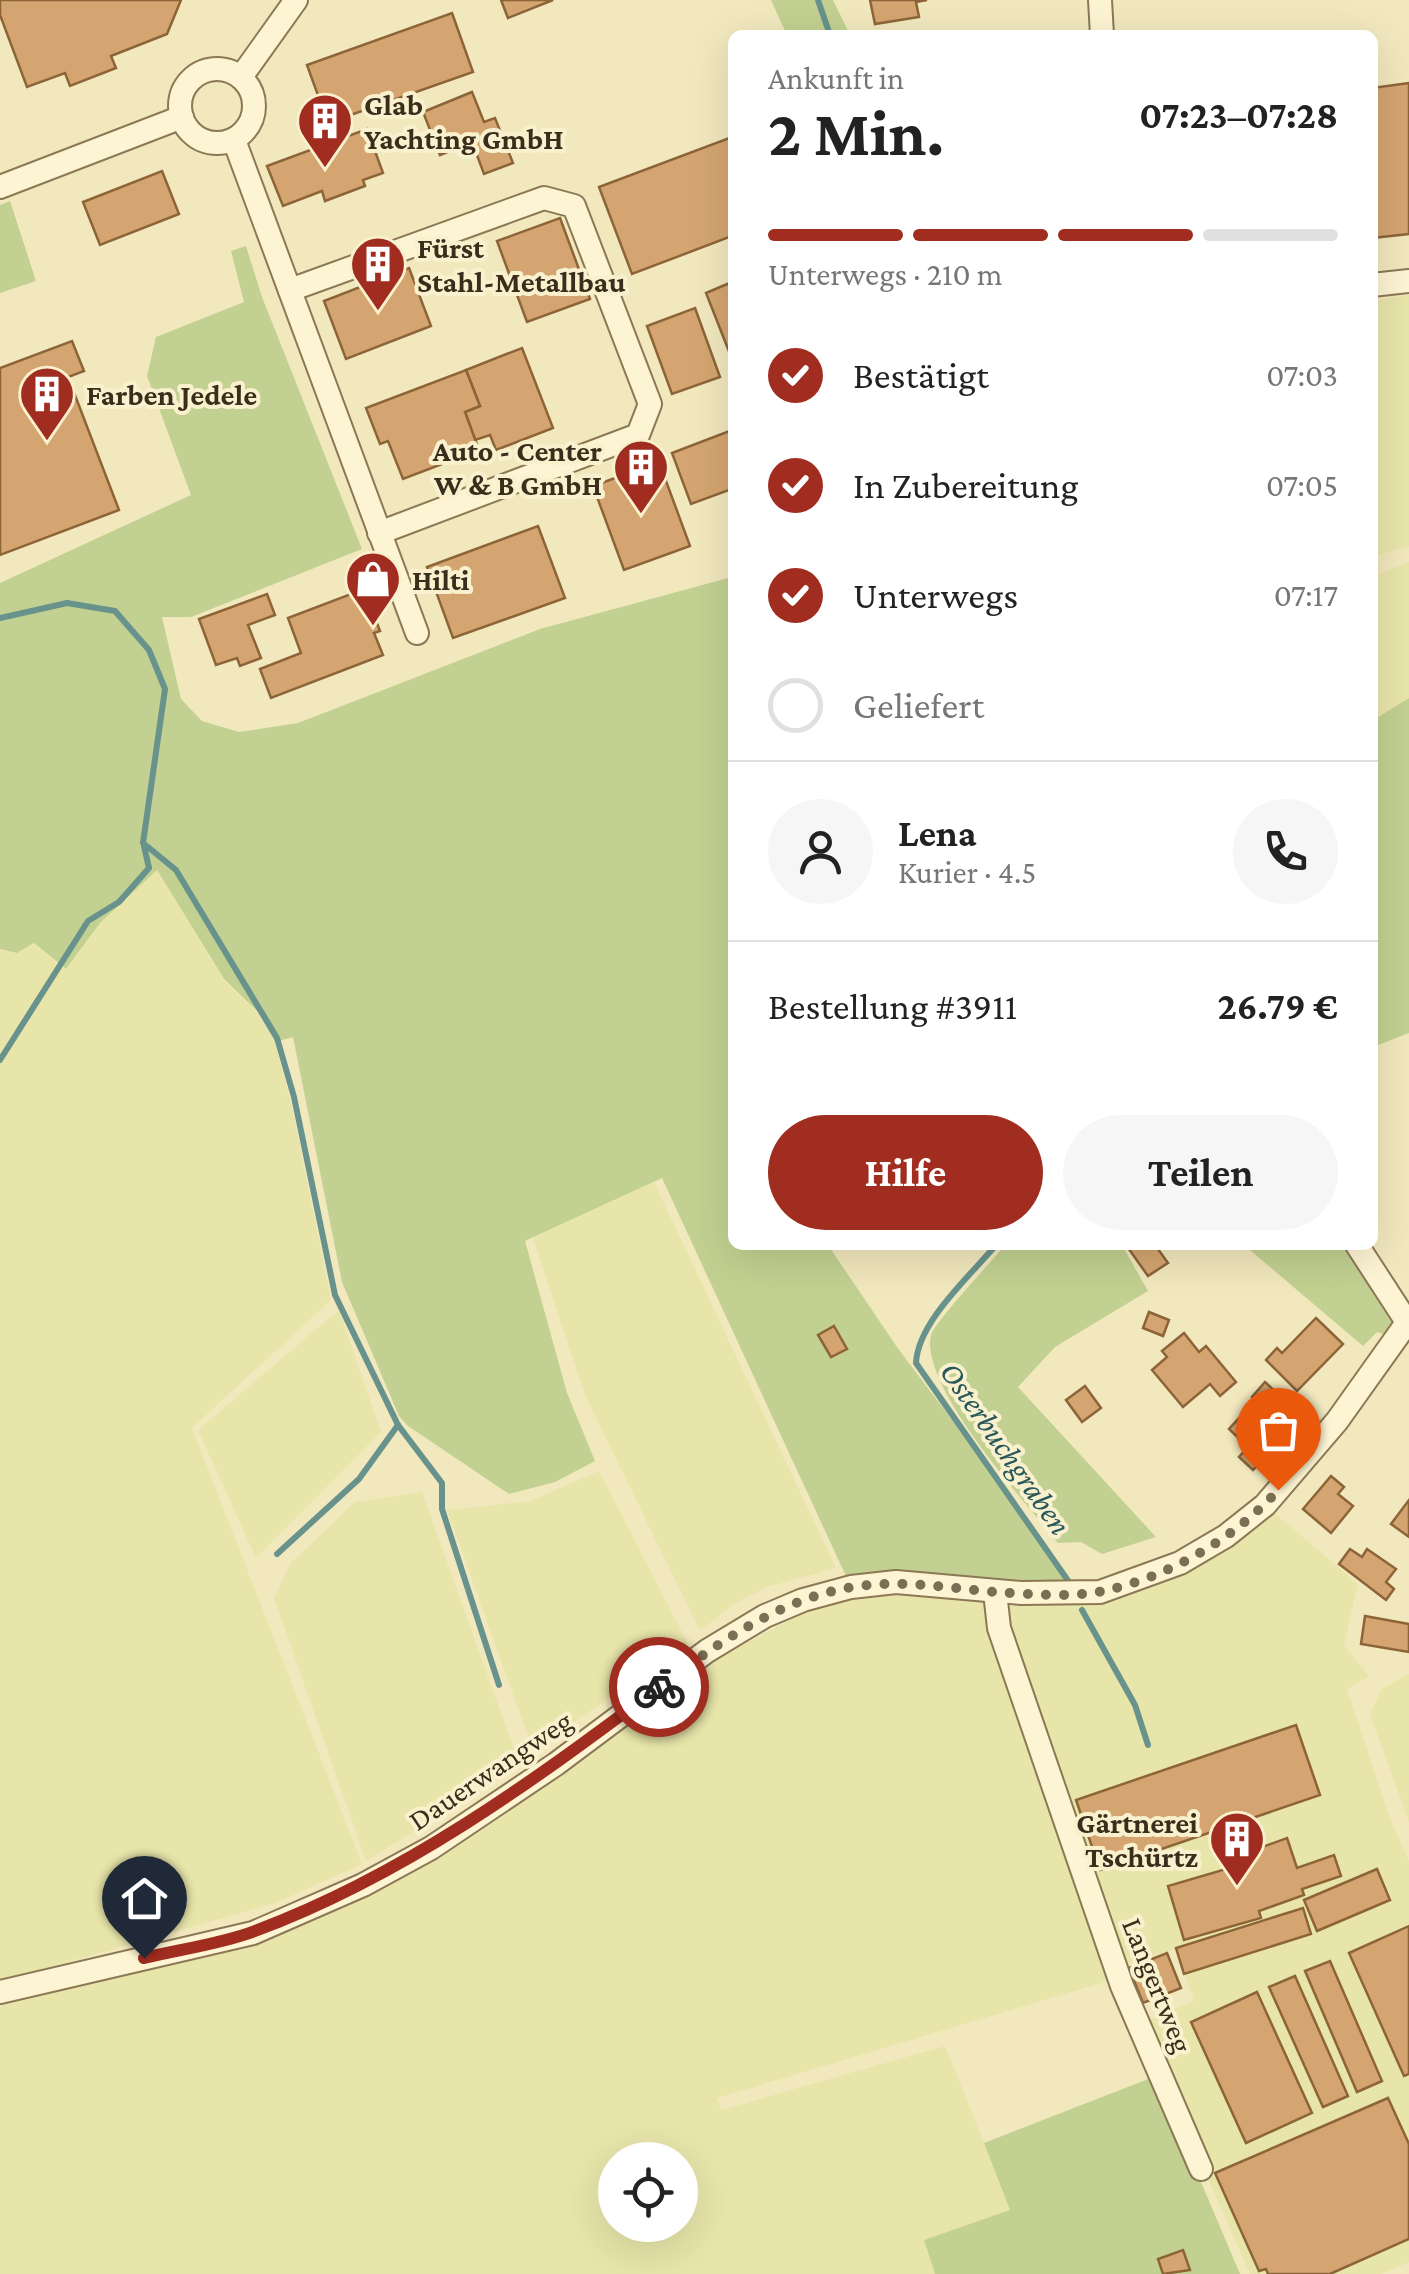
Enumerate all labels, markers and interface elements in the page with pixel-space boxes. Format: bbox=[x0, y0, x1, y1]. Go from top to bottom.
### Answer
text: Ankunft in bbox=[768, 60, 904, 96]
place label: Glab Yachting GmbH bbox=[364, 88, 564, 155]
building icon: Glab Yachting GmbH bbox=[295, 91, 355, 170]
text: 07:23–07:28 bbox=[1139, 94, 1338, 136]
text: 2 Min. bbox=[768, 97, 944, 169]
place label: Fürst Stahl-Metallbau bbox=[417, 231, 625, 298]
building icon: Fürst Stahl-Metallbau bbox=[348, 234, 408, 313]
text: Unterwegs · 210 m bbox=[768, 256, 1002, 292]
icon: check bbox=[768, 348, 823, 403]
text: Bestätigt bbox=[853, 354, 989, 396]
text: 07:03 bbox=[1266, 357, 1338, 393]
building icon: Farben Jedele bbox=[17, 364, 77, 443]
place label: Farben Jedele bbox=[86, 378, 257, 411]
place label: Auto - Center W & B GmbH bbox=[432, 434, 602, 501]
building icon: Auto - Center W & B GmbH bbox=[611, 437, 671, 516]
icon: check bbox=[768, 458, 823, 513]
text: In Zubereitung bbox=[853, 464, 1079, 506]
text: 07:05 bbox=[1266, 467, 1338, 503]
shop icon: Hilti bbox=[343, 549, 403, 628]
place label: Hilti bbox=[412, 563, 470, 596]
icon: check bbox=[768, 568, 823, 623]
text: Unterwegs bbox=[853, 574, 1018, 616]
text: 07:17 bbox=[1274, 577, 1338, 613]
text: Geliefert bbox=[853, 684, 984, 726]
button: person bbox=[768, 799, 873, 904]
button: phone bbox=[1233, 799, 1338, 904]
text: Lena bbox=[898, 812, 976, 854]
text: Kurier · 4.5 bbox=[898, 854, 1036, 890]
text: Bestellung #3911 bbox=[768, 985, 1017, 1027]
text: 26.79 € bbox=[1217, 985, 1338, 1027]
button: Hilfe bbox=[768, 1115, 1043, 1230]
button: Teilen bbox=[1063, 1115, 1338, 1230]
water label: Osterbuchgraben bbox=[933, 1355, 1079, 1541]
pin bbox=[1236, 1388, 1321, 1491]
icon: bag bbox=[1251, 1403, 1306, 1458]
courier bbox=[609, 1637, 709, 1737]
icon: bike bbox=[632, 1660, 687, 1715]
street label: Dauerwangweg bbox=[402, 1703, 578, 1838]
place label: Gärtnerei Tschürtz bbox=[1076, 1806, 1198, 1873]
building icon: Gärtnerei Tschürtz bbox=[1207, 1809, 1267, 1888]
pin bbox=[102, 1856, 187, 1959]
icon: home bbox=[117, 1871, 172, 1926]
street label: Langertweg bbox=[1115, 1913, 1200, 2058]
map controls bbox=[598, 2142, 698, 2242]
button: locate bbox=[598, 2142, 698, 2242]

